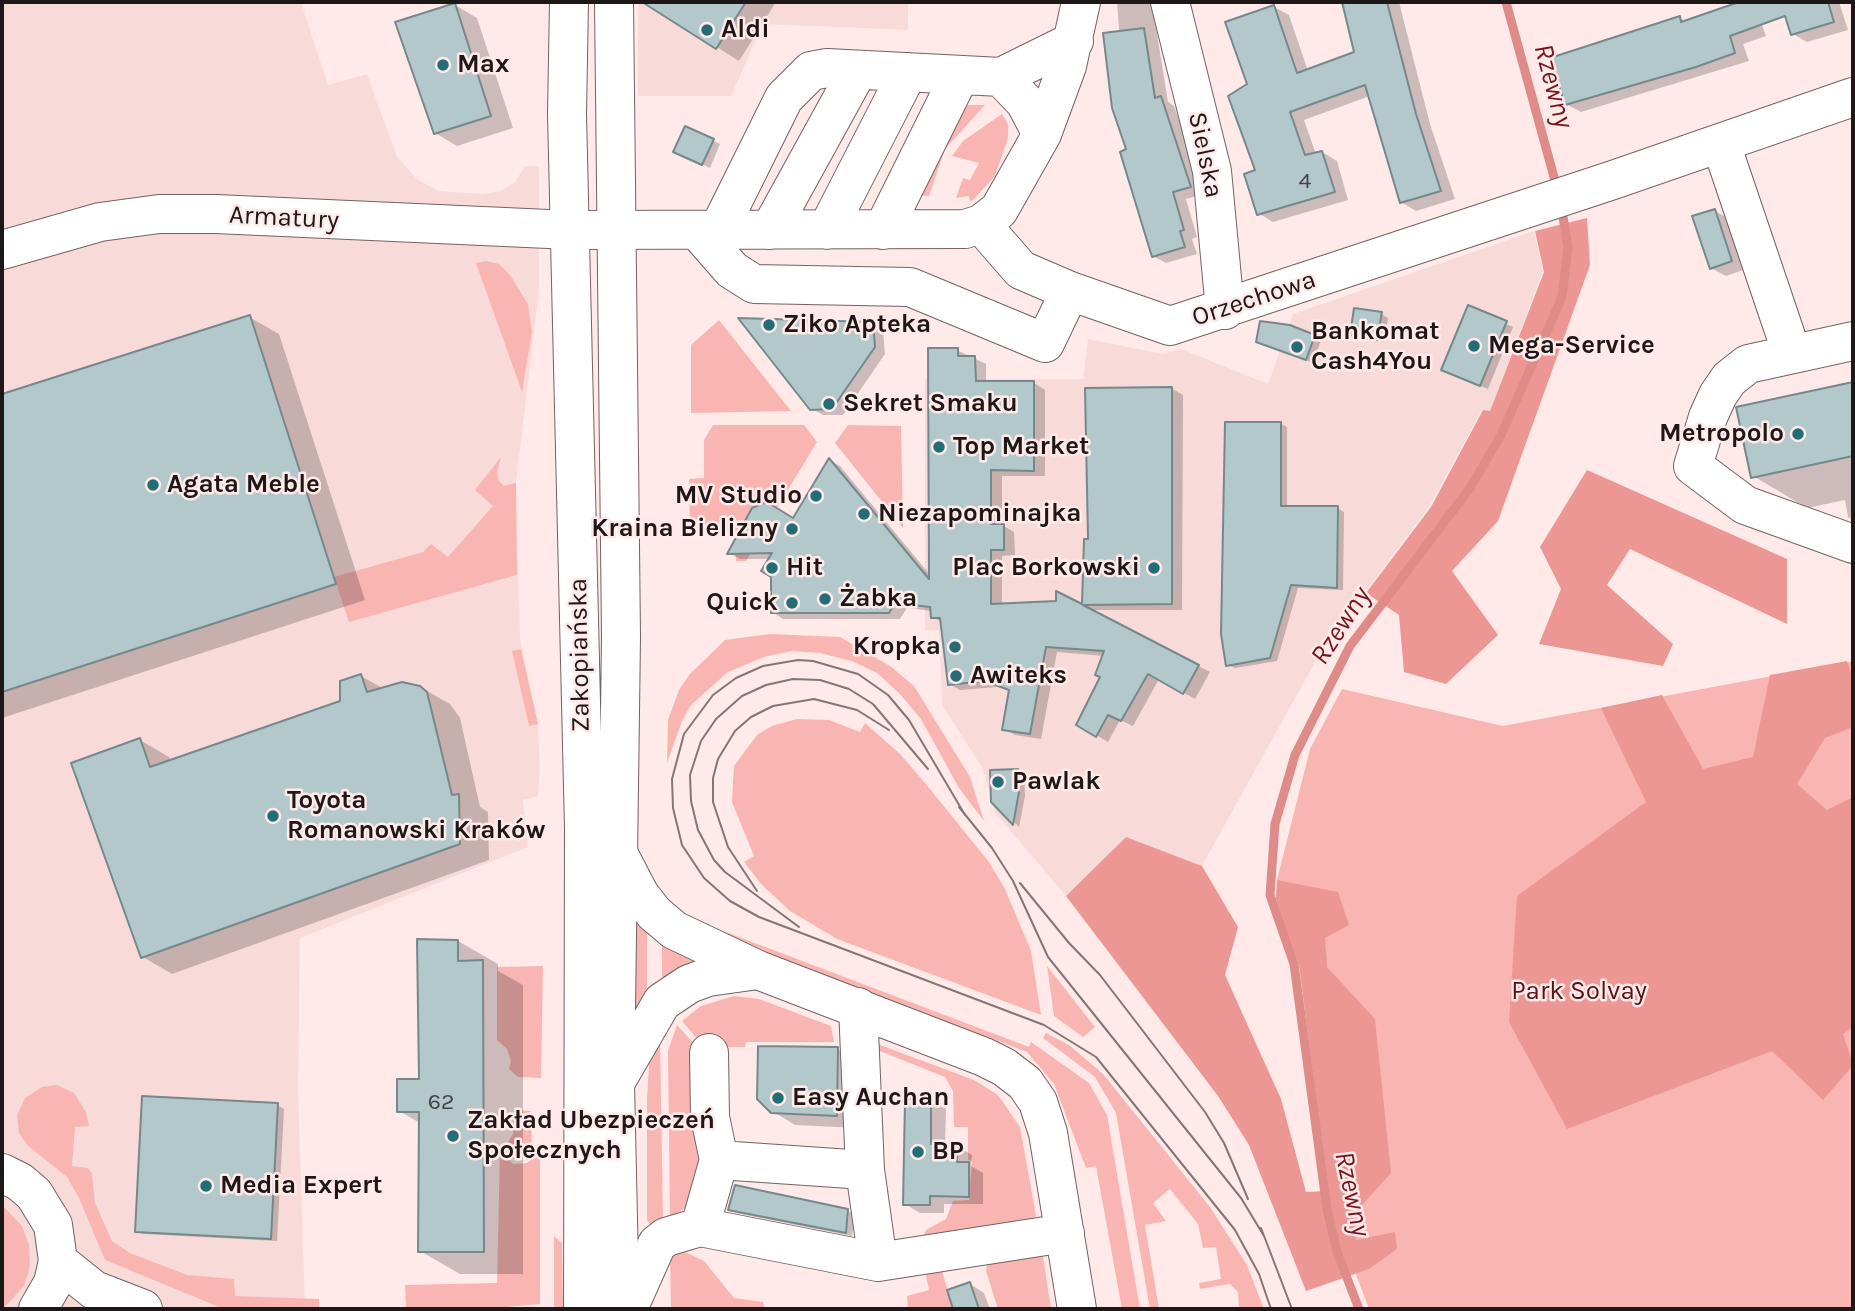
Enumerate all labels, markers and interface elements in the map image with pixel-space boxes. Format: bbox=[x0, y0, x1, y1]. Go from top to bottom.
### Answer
place label: Aldi bbox=[721, 14, 770, 46]
marker: Aldi bbox=[699, 22, 715, 38]
water label: Rzewny bbox=[1526, 40, 1580, 132]
place label: Max bbox=[457, 49, 509, 81]
marker: Max bbox=[435, 57, 451, 73]
street label: Sielska bbox=[1181, 109, 1229, 201]
house number: 4 bbox=[1299, 167, 1311, 195]
street label: Armatury bbox=[228, 200, 340, 236]
street label: Orzechowa bbox=[1188, 264, 1320, 334]
place label: Ziko Apteka bbox=[783, 309, 931, 341]
place label: Bankomat Cash4You bbox=[1311, 316, 1439, 378]
marker: Ziko Apteka bbox=[761, 317, 777, 333]
place label: Mega-Service bbox=[1488, 330, 1655, 362]
marker: Mega-Service bbox=[1466, 338, 1482, 354]
marker: Bankomat Cash4You bbox=[1289, 339, 1305, 355]
place label: Sekret Smaku bbox=[843, 388, 1018, 420]
marker: Sekret Smaku bbox=[821, 396, 837, 412]
place label: Metropolo bbox=[1659, 418, 1784, 450]
marker: Metropolo bbox=[1790, 426, 1806, 442]
place label: Top Market bbox=[953, 431, 1089, 463]
marker: Top Market bbox=[931, 439, 947, 455]
place label: Agata Meble bbox=[167, 469, 320, 501]
marker: Agata Meble bbox=[145, 477, 161, 493]
place label: MV Studio bbox=[675, 480, 802, 512]
marker: MV Studio bbox=[808, 488, 824, 504]
place label: Niezapominajka bbox=[878, 498, 1082, 530]
marker: Niezapominajka bbox=[856, 506, 872, 522]
place label: Kraina Bielizny bbox=[591, 513, 778, 545]
marker: Kraina Bielizny bbox=[784, 521, 800, 537]
place label: Hit bbox=[786, 552, 823, 584]
place label: Plac Borkowski bbox=[952, 552, 1140, 584]
marker: Hit bbox=[764, 560, 780, 576]
marker: Plac Borkowski bbox=[1146, 560, 1162, 576]
street label: Zakopiańska bbox=[563, 578, 597, 732]
water label: Rzewny bbox=[1303, 581, 1379, 671]
place label: Żabka bbox=[839, 583, 917, 615]
place label: Quick bbox=[706, 587, 778, 619]
marker: Żabka bbox=[817, 591, 833, 607]
marker: Quick bbox=[784, 595, 800, 611]
place label: Kropka bbox=[853, 631, 941, 663]
marker: Kropka bbox=[947, 639, 963, 655]
place label: Awiteks bbox=[970, 660, 1067, 692]
marker: Awiteks bbox=[948, 668, 964, 684]
place label: Pawlak bbox=[1012, 766, 1101, 798]
marker: Pawlak bbox=[990, 774, 1006, 790]
place label: Toyota Romanowski Kraków bbox=[287, 785, 545, 846]
marker: Toyota Romanowski Kraków bbox=[265, 808, 281, 824]
park label: Park Solvay bbox=[1511, 976, 1647, 1008]
place label: Easy Auchan bbox=[792, 1082, 949, 1114]
house number: 62 bbox=[428, 1088, 454, 1116]
marker: Easy Auchan bbox=[770, 1090, 786, 1106]
place label: Zakład Ubezpieczeń Społecznych bbox=[467, 1105, 715, 1166]
marker: Zakład Ubezpieczeń Społecznych bbox=[445, 1128, 461, 1144]
place label: BP bbox=[932, 1136, 964, 1168]
marker: BP bbox=[910, 1144, 926, 1160]
water label: Rzewny bbox=[1327, 1148, 1377, 1240]
place label: Media Expert bbox=[220, 1170, 383, 1202]
marker: Media Expert bbox=[198, 1178, 214, 1194]

